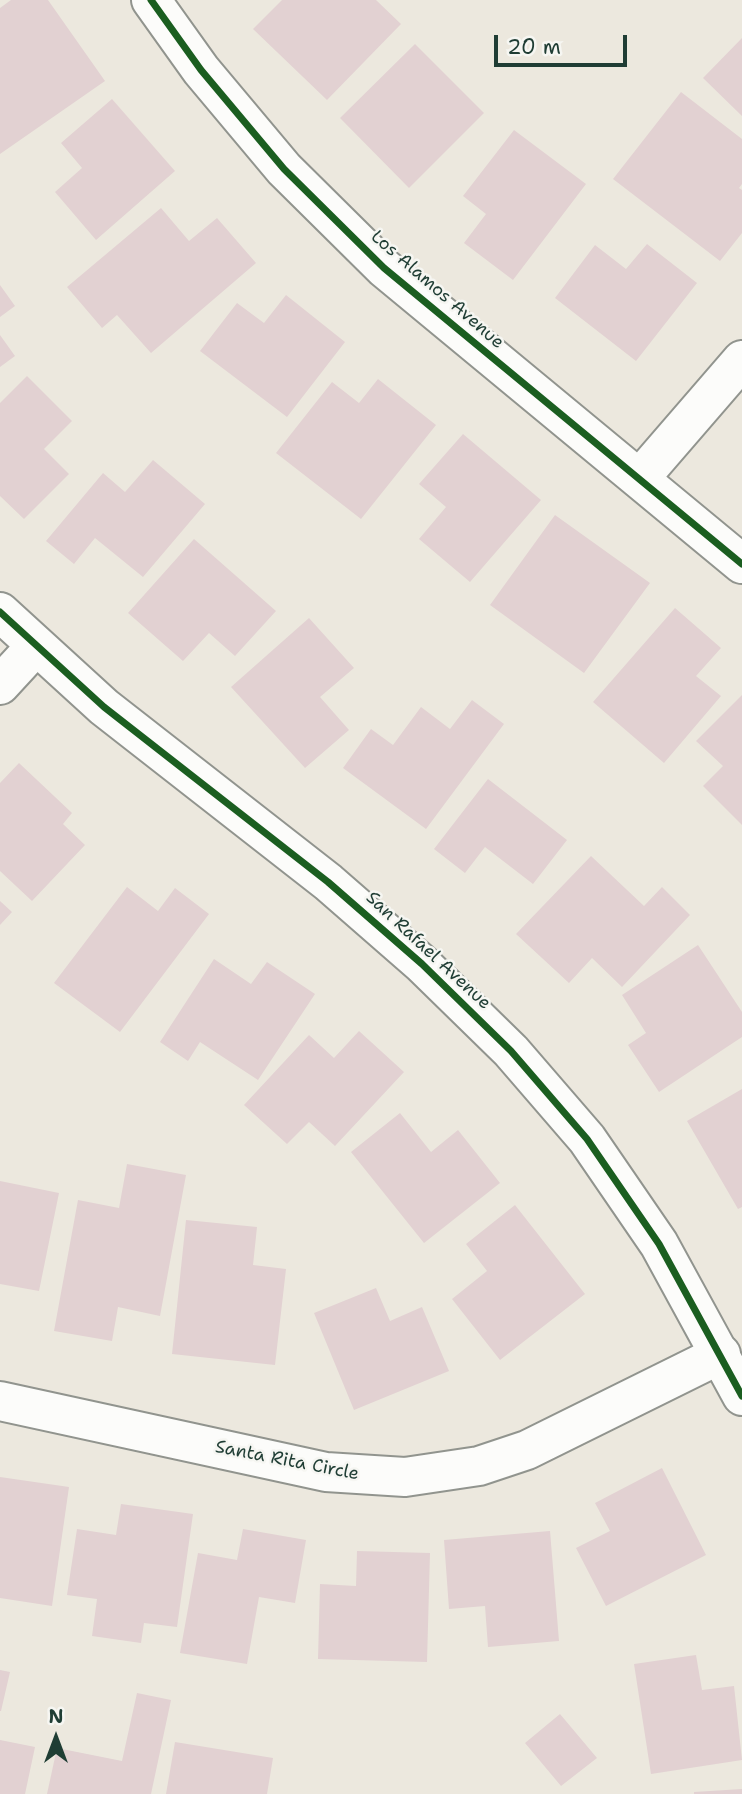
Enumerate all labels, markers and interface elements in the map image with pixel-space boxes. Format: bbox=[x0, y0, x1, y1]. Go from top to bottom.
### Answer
scale bar bbox=[497, 21, 630, 65]
text: 20 m bbox=[507, 33, 561, 61]
street label: Los Alamos Avenue bbox=[366, 226, 508, 354]
street label: San Rafael Avenue bbox=[361, 887, 495, 1015]
street label: Santa Rita Circle bbox=[213, 1436, 361, 1486]
north arrow bbox=[21, 1703, 91, 1773]
text: N bbox=[48, 1704, 64, 1729]

